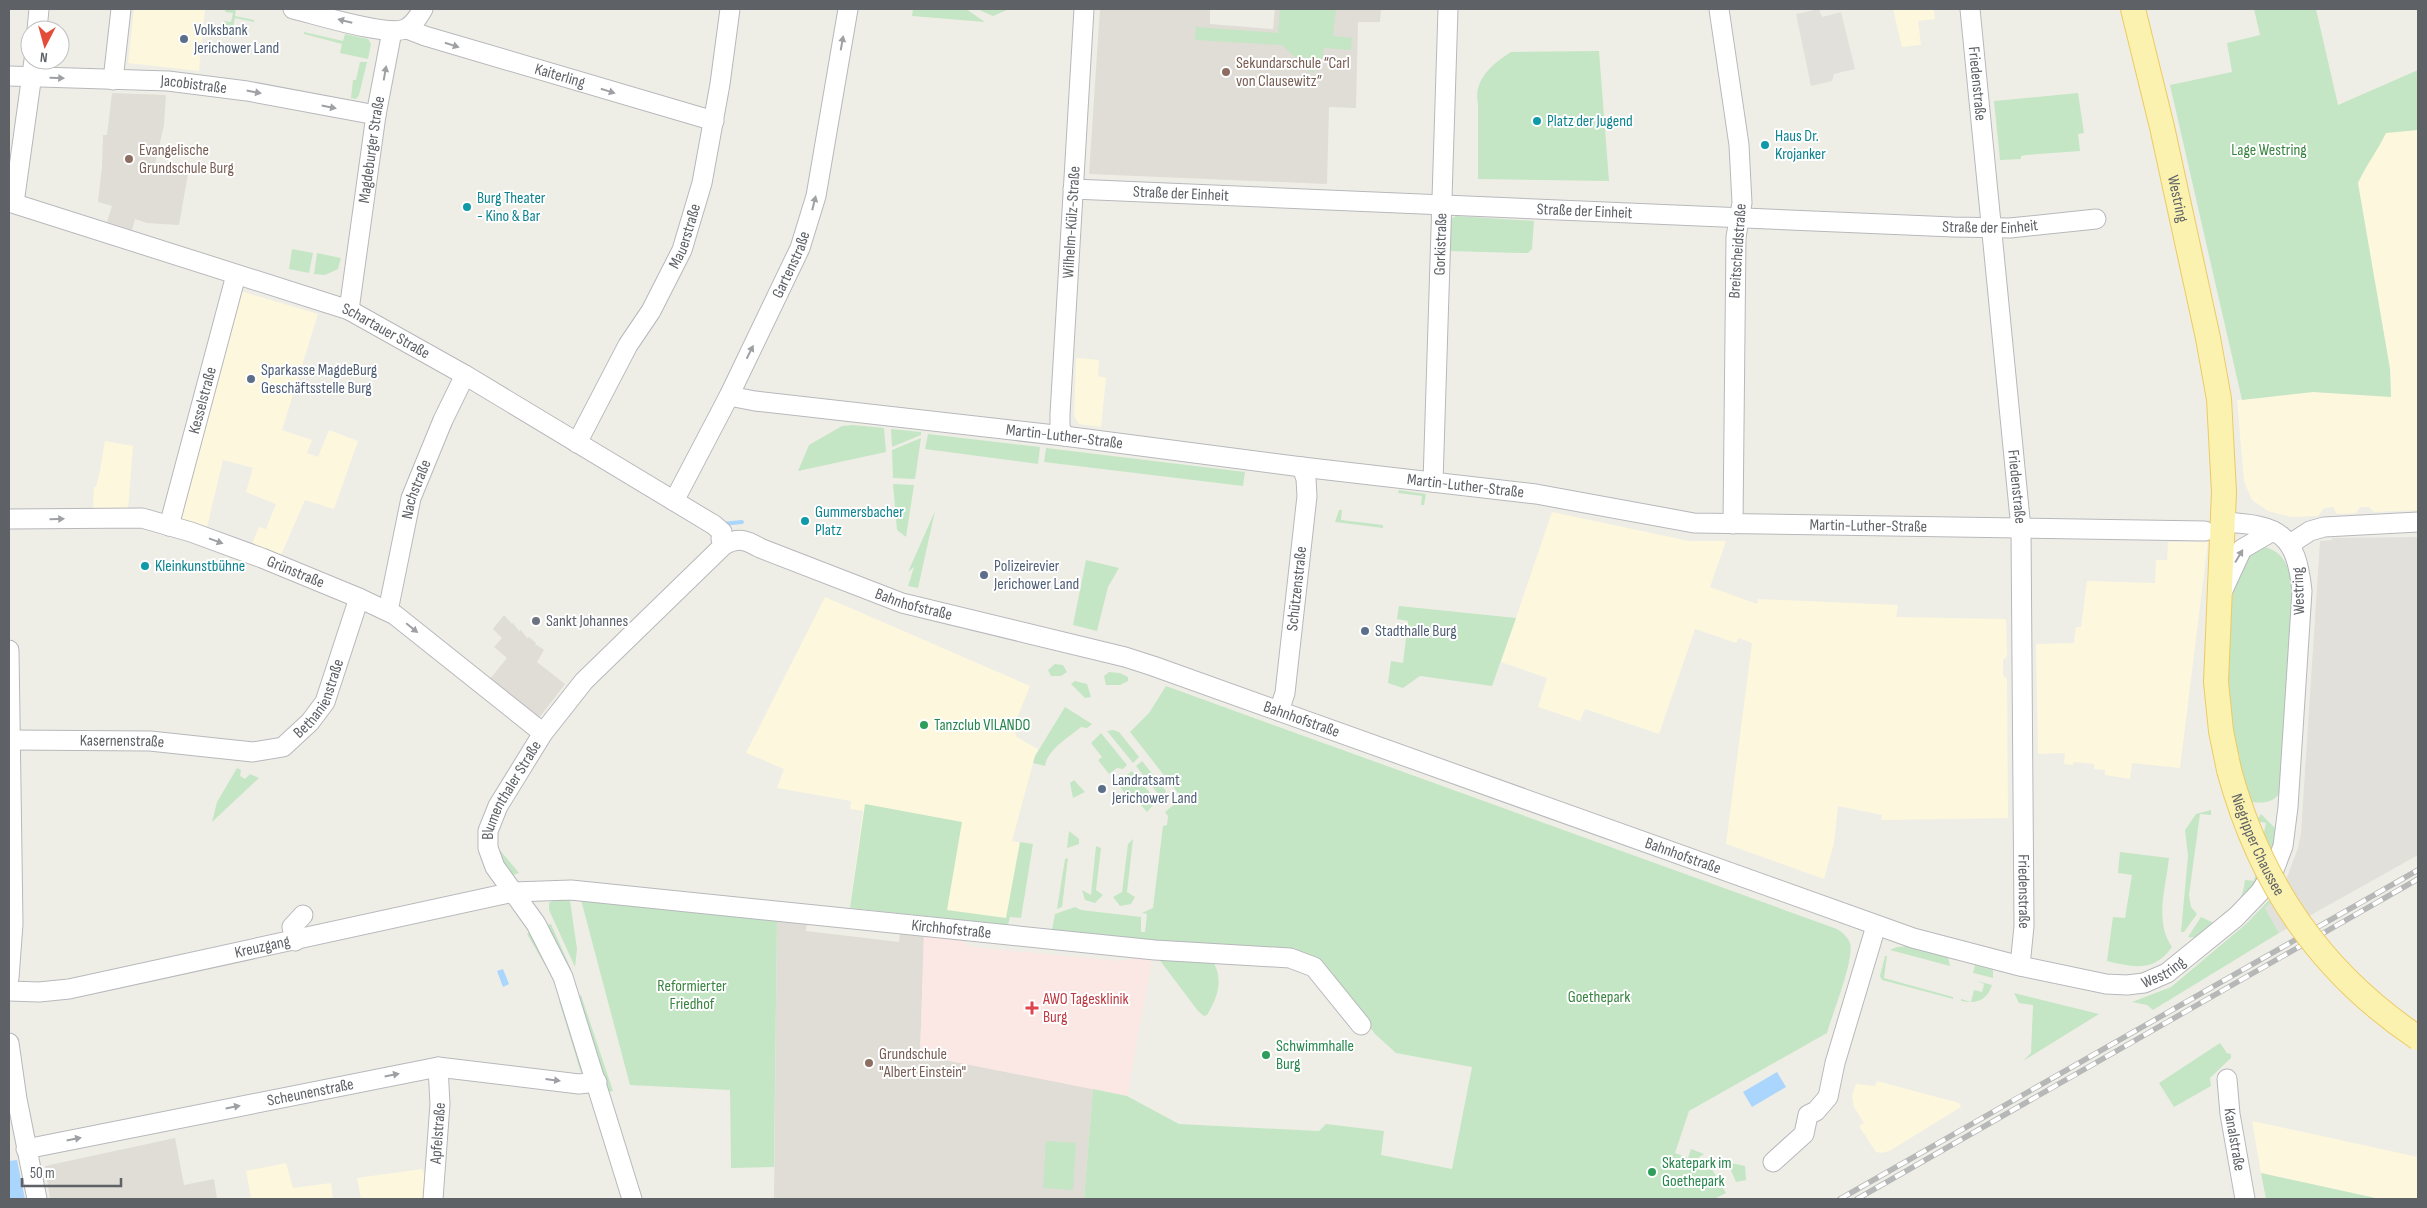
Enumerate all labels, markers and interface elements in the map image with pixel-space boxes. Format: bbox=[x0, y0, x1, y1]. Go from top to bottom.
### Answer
one-way arrow bbox=[337, 17, 352, 25]
north arrow bbox=[20, 20, 70, 70]
place label: Volksbank Jerichower Land bbox=[193, 21, 279, 58]
marker: Volksbank Jerichower Land bbox=[178, 33, 190, 45]
one-way arrow bbox=[838, 35, 846, 51]
one-way arrow bbox=[445, 41, 460, 49]
street label: Friedenstraße bbox=[1964, 46, 1990, 122]
text: N bbox=[39, 49, 48, 66]
place label: Sekundarschule “Carl von Clausewitz” bbox=[1236, 54, 1350, 91]
street label: Kaiterling bbox=[533, 59, 587, 92]
one-way arrow bbox=[381, 65, 389, 81]
marker: Sekundarschule “Carl von Clausewitz” bbox=[1220, 66, 1232, 78]
street label: Jacobistraße bbox=[159, 71, 228, 98]
one-way arrow bbox=[50, 74, 66, 82]
one-way arrow bbox=[601, 88, 616, 96]
one-way arrow bbox=[247, 89, 263, 97]
street label: Magdeburger Straße bbox=[354, 94, 389, 204]
one-way arrow bbox=[321, 103, 337, 111]
place label: Platz der Jugend bbox=[1547, 112, 1633, 131]
marker: Platz der Jugend bbox=[1531, 115, 1543, 127]
place label: Haus Dr. Krojanker bbox=[1775, 127, 1826, 164]
marker: Haus Dr. Krojanker bbox=[1759, 139, 1771, 151]
place label: Evangelische Grundschule Burg bbox=[139, 141, 234, 178]
park label: Lage Westring bbox=[2231, 141, 2307, 160]
marker: Evangelische Grundschule Burg bbox=[123, 153, 135, 165]
street label: Wilhelm-Külz-Straße bbox=[1059, 165, 1084, 279]
street label: Westring bbox=[2163, 173, 2192, 224]
street label: Straße der Einheit bbox=[1133, 182, 1229, 205]
place label: Burg Theater - Kino & Bar bbox=[477, 189, 546, 226]
one-way arrow bbox=[810, 196, 818, 211]
street label: Straße der Einheit bbox=[1536, 200, 1633, 223]
marker: Burg Theater - Kino & Bar bbox=[461, 201, 473, 213]
street label: Mauerstraße bbox=[665, 201, 705, 272]
street label: Breitscheidstraße bbox=[1725, 203, 1751, 299]
street label: Gorkistraße bbox=[1430, 212, 1451, 276]
street label: Straße der Einheit bbox=[1942, 216, 2039, 238]
street label: Gartenstraße bbox=[768, 229, 814, 301]
street label: Schartauer Straße bbox=[340, 299, 433, 363]
one-way arrow bbox=[747, 345, 755, 359]
place label: Sparkasse MagdeBurg Geschäftsstelle Burg bbox=[261, 361, 377, 398]
street label: Kesselstraße bbox=[185, 365, 221, 436]
marker: Sparkasse MagdeBurg Geschäftsstelle Burg bbox=[245, 373, 257, 385]
street label: Martin-Luther-Straße bbox=[1005, 420, 1124, 453]
street label: Friedenstraße bbox=[2004, 449, 2030, 525]
street label: Nachstraße bbox=[397, 457, 435, 521]
street label: Martin-Luther-Straße bbox=[1406, 470, 1525, 502]
place label: Gummersbacher Platz bbox=[815, 503, 904, 540]
one-way arrow bbox=[50, 515, 66, 523]
marker: Gummersbacher Platz bbox=[799, 515, 811, 527]
street label: Martin-Luther-Straße bbox=[1809, 515, 1927, 536]
one-way arrow bbox=[209, 538, 224, 545]
street label: Schützenstraße bbox=[1282, 545, 1311, 632]
one-way arrow bbox=[2234, 549, 2243, 563]
street label: Grünstraße bbox=[264, 552, 327, 592]
place label: Kleinkunstbühne bbox=[155, 557, 245, 576]
place label: Polizeirevier Jerichower Land bbox=[993, 557, 1079, 594]
marker: Kleinkunstbühne bbox=[139, 560, 151, 572]
street label: Westring bbox=[2289, 567, 2309, 615]
marker: Polizeirevier Jerichower Land bbox=[978, 569, 990, 581]
street label: Bahnhofstraße bbox=[872, 584, 954, 624]
place label: Sankt Johannes bbox=[546, 612, 628, 631]
marker: Sankt Johannes bbox=[530, 615, 542, 627]
place label: Stadthalle Burg bbox=[1375, 622, 1457, 641]
one-way arrow bbox=[405, 623, 418, 634]
marker: Stadthalle Burg bbox=[1359, 625, 1371, 637]
street label: Bethanienstraße bbox=[289, 657, 348, 742]
street label: Bahnhofstraße bbox=[1261, 697, 1342, 742]
place label: Tanzclub VILANDO bbox=[934, 716, 1031, 735]
marker: Tanzclub VILANDO bbox=[918, 719, 930, 731]
street label: Kasernenstraße bbox=[80, 731, 165, 752]
street label: Blumenthaler Straße bbox=[479, 737, 545, 840]
place label: Landratsamt Jerichower Land bbox=[1111, 771, 1197, 808]
marker: Landratsamt Jerichower Land bbox=[1096, 783, 1108, 795]
street label: Niegripper Chaussee bbox=[2227, 791, 2289, 899]
street label: Bahnhofstraße bbox=[1642, 833, 1724, 878]
street label: Friedenstraße bbox=[2014, 854, 2034, 929]
street label: Kirchhofstraße bbox=[910, 916, 992, 943]
street label: Kreuzgang bbox=[233, 932, 292, 962]
street label: Westring bbox=[2138, 952, 2189, 992]
park label: Reformierter Friedhof bbox=[657, 977, 727, 1014]
park label: Goethepark bbox=[1568, 988, 1630, 1007]
place label: AWO Tagesklinik Burg bbox=[1042, 990, 1129, 1027]
marker: AWO Tagesklinik Burg bbox=[1025, 1001, 1039, 1015]
place label: Schwimmhalle Burg bbox=[1276, 1037, 1354, 1074]
place label: Grundschule "Albert Einstein" bbox=[879, 1045, 966, 1082]
marker: Schwimmhalle Burg bbox=[1260, 1049, 1272, 1061]
marker: Grundschule "Albert Einstein" bbox=[863, 1057, 875, 1069]
one-way arrow bbox=[385, 1071, 401, 1079]
street label: Scheunenstraße bbox=[266, 1075, 355, 1110]
one-way arrow bbox=[546, 1076, 562, 1084]
street label: Apfelstraße bbox=[426, 1102, 450, 1166]
one-way arrow bbox=[225, 1103, 240, 1111]
street label: Kanalstraße bbox=[2220, 1107, 2249, 1172]
one-way arrow bbox=[66, 1134, 82, 1142]
place label: Skatepark im Goethepark bbox=[1662, 1154, 1732, 1191]
scale bar bbox=[22, 1156, 121, 1188]
text: 50 m bbox=[30, 1164, 55, 1183]
marker: Skatepark im Goethepark bbox=[1646, 1166, 1658, 1178]

